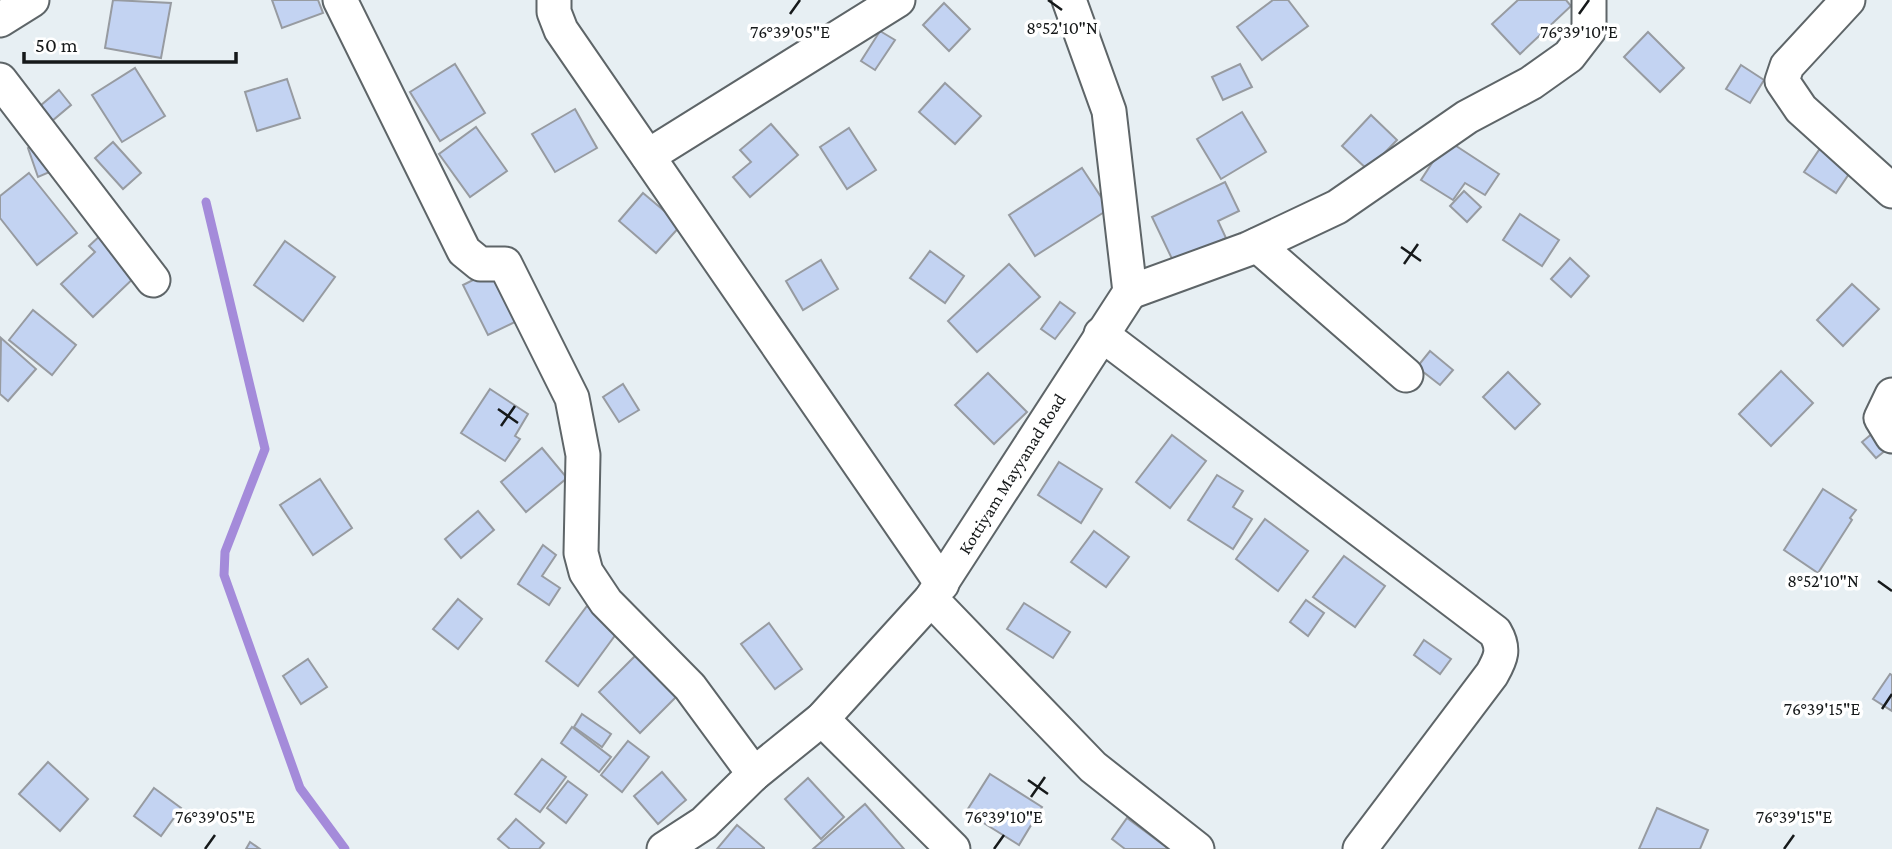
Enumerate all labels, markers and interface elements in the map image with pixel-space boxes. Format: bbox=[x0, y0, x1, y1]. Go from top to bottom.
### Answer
text: 8°52'10"N bbox=[1026, 18, 1098, 38]
scale bar bbox=[24, 21, 236, 65]
text: 76°39'05"E bbox=[750, 22, 830, 42]
text: 76°39'10"E bbox=[1540, 22, 1618, 42]
text: 50 m bbox=[35, 33, 78, 57]
street label: Kottiyam Mayyanad Road bbox=[954, 390, 1070, 558]
text: 8°52'10"N bbox=[1787, 571, 1859, 591]
text: 76°39'15"E bbox=[1784, 699, 1860, 719]
text: 76°39'05"E bbox=[175, 807, 255, 827]
text: 76°39'10"E bbox=[965, 807, 1043, 827]
text: 76°39'15"E bbox=[1756, 807, 1832, 827]

